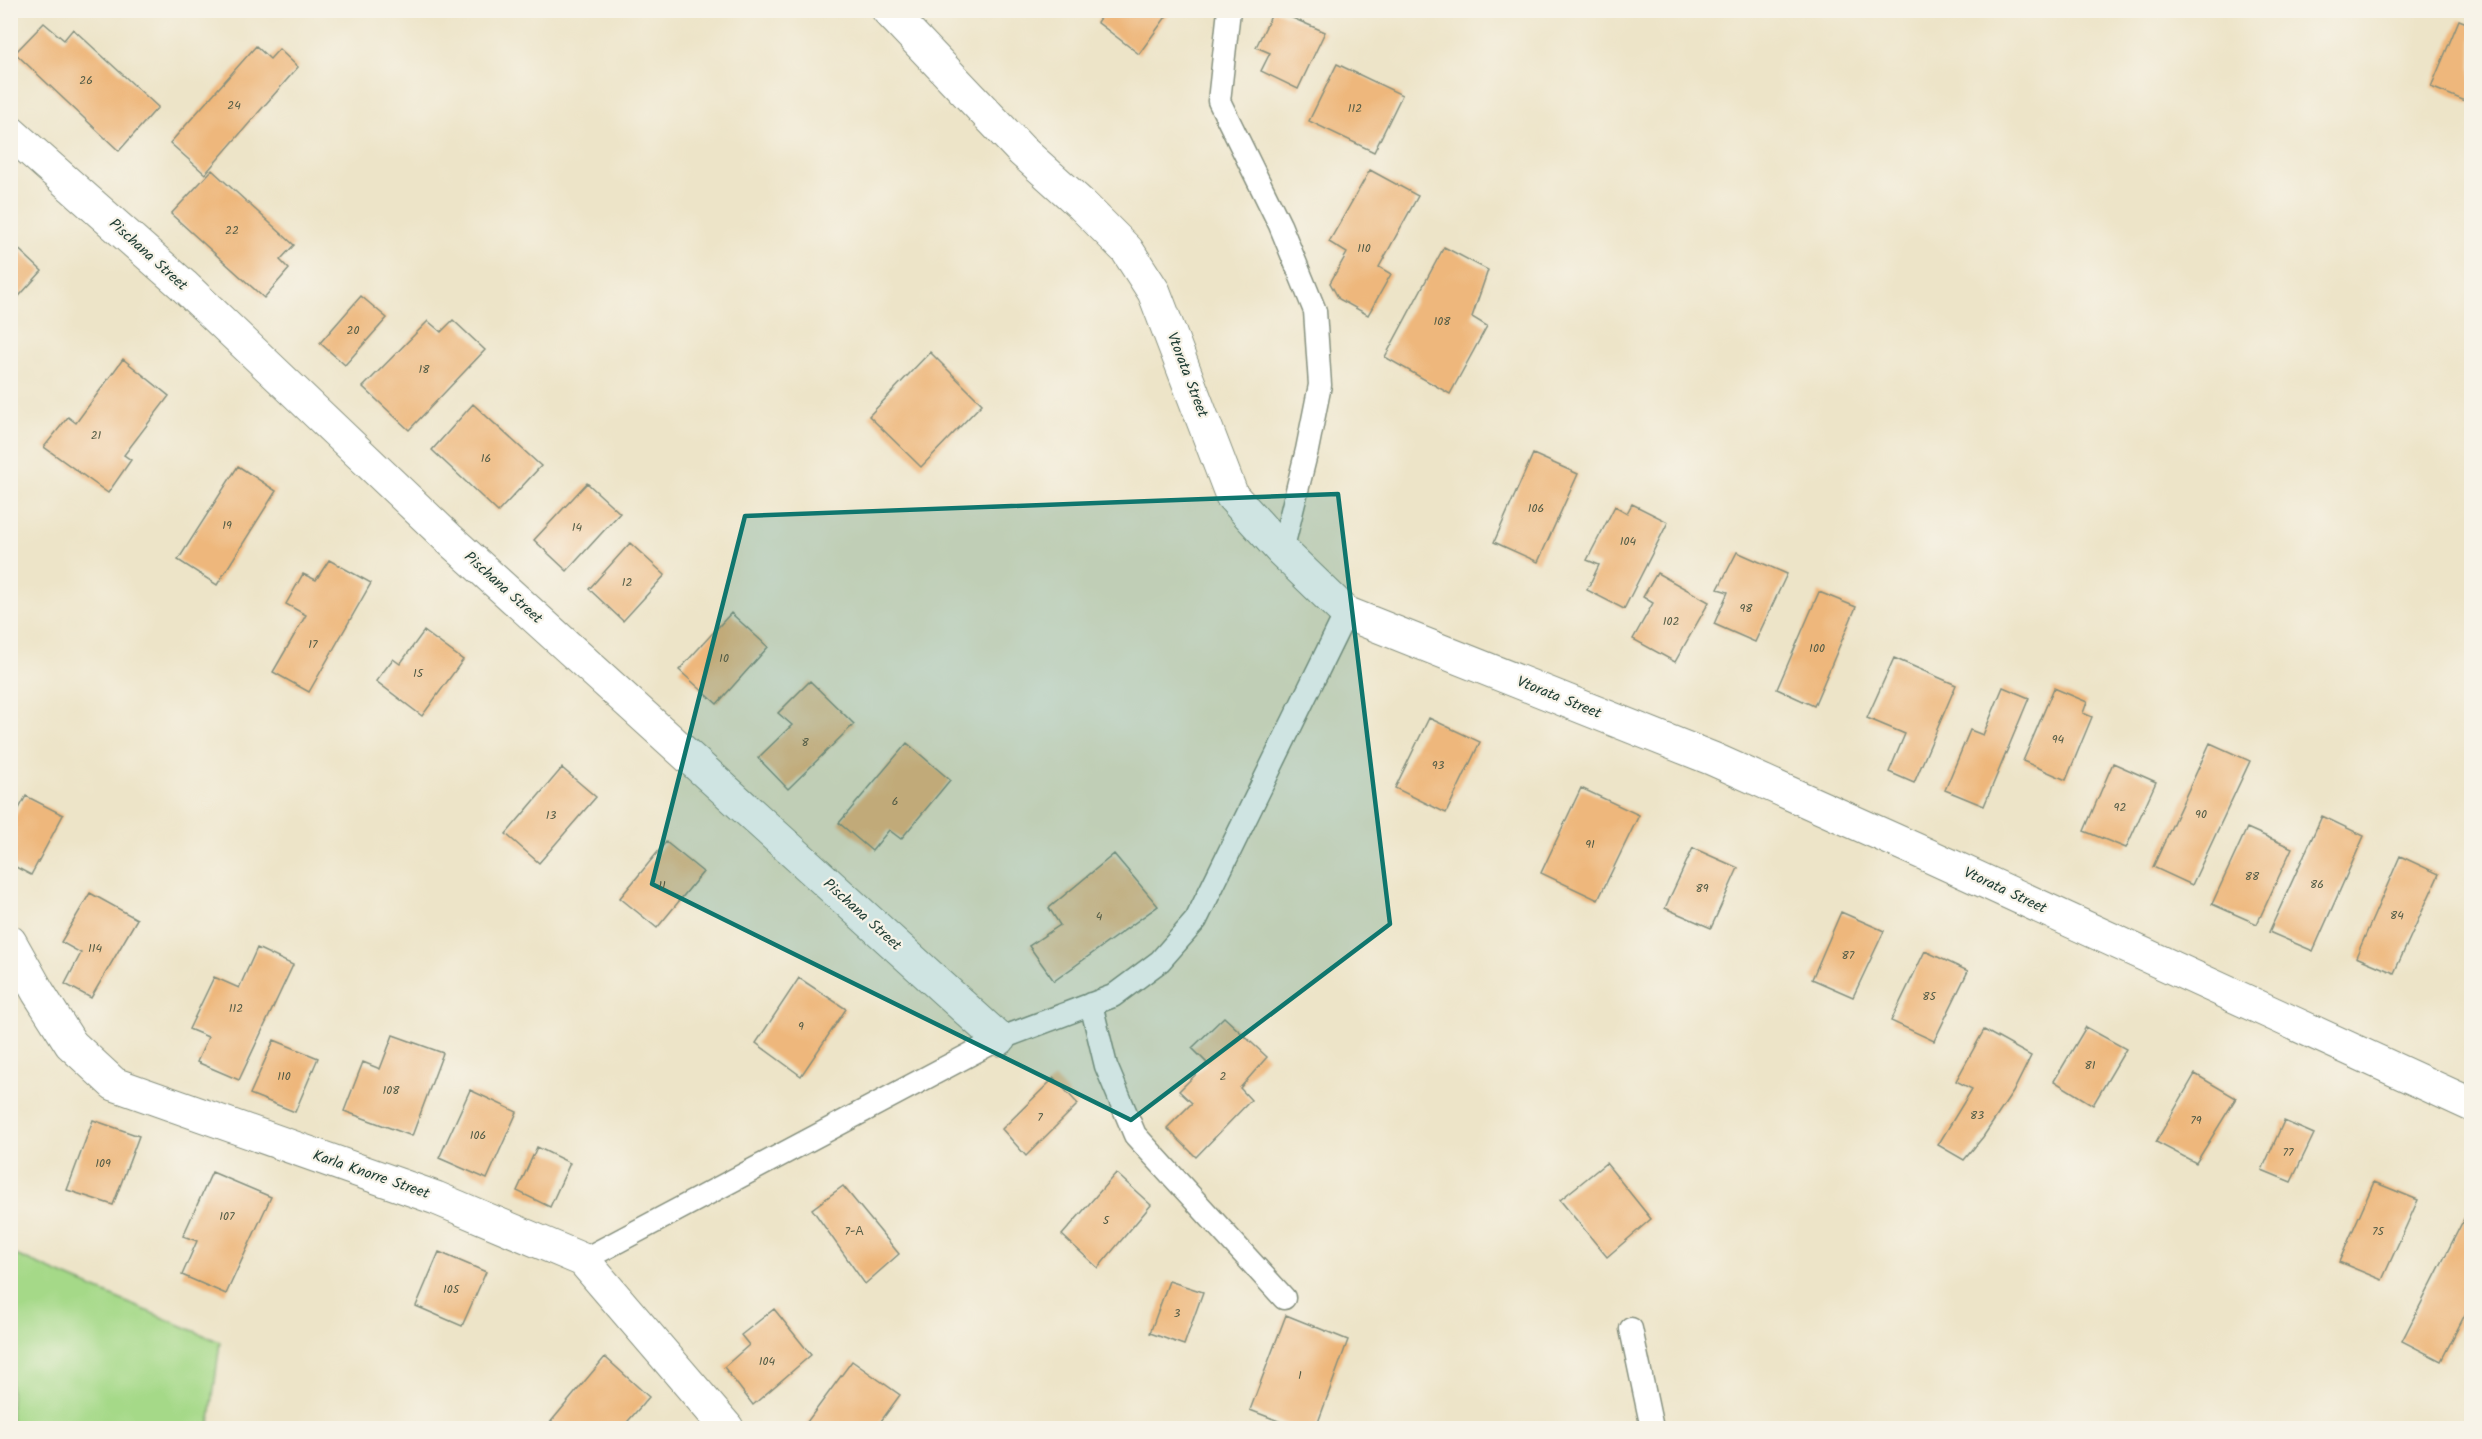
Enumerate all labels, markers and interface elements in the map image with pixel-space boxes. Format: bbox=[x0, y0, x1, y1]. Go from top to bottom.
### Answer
house number: 26 bbox=[79, 71, 93, 90]
house number: 24 bbox=[227, 96, 241, 115]
house number: 112 bbox=[1348, 99, 1362, 118]
street label: Pischana Street bbox=[103, 213, 193, 297]
house number: 22 bbox=[225, 221, 239, 240]
house number: 110 bbox=[1357, 239, 1371, 258]
house number: 108 bbox=[1434, 312, 1451, 331]
house number: 20 bbox=[347, 321, 359, 340]
street label: Vtorata Street bbox=[1160, 329, 1214, 421]
house number: 18 bbox=[419, 360, 430, 379]
house number: 21 bbox=[91, 426, 102, 445]
house number: 16 bbox=[481, 449, 491, 468]
house number: 106 bbox=[1528, 499, 1544, 518]
house number: 19 bbox=[222, 516, 232, 535]
house number: 14 bbox=[572, 518, 583, 537]
house number: 104 bbox=[1620, 532, 1637, 551]
street label: Pischana Street bbox=[458, 546, 548, 630]
house number: 12 bbox=[622, 573, 632, 592]
house number: 98 bbox=[1739, 599, 1753, 618]
house number: 102 bbox=[1663, 612, 1679, 631]
house number: 17 bbox=[308, 635, 318, 654]
house number: 100 bbox=[1809, 639, 1825, 658]
house number: 10 bbox=[719, 649, 729, 668]
house number: 15 bbox=[413, 664, 425, 683]
street label: Vtorata Street bbox=[1513, 670, 1605, 726]
house number: 94 bbox=[2052, 730, 2065, 749]
house number: 8 bbox=[801, 733, 809, 752]
house number: 93 bbox=[1432, 756, 1444, 775]
house number: 6 bbox=[892, 792, 898, 811]
house number: 92 bbox=[2114, 798, 2126, 817]
house number: 90 bbox=[2195, 805, 2207, 824]
house number: 13 bbox=[546, 806, 556, 825]
house number: 91 bbox=[1585, 835, 1595, 854]
street label: Vtorata Street bbox=[1959, 861, 2051, 921]
house number: 88 bbox=[2245, 867, 2260, 886]
street label: Pischana Street bbox=[817, 873, 907, 957]
house number: 86 bbox=[2310, 875, 2324, 894]
house number: 11 bbox=[658, 876, 666, 895]
house number: 89 bbox=[1695, 879, 1709, 898]
house number: 84 bbox=[2390, 906, 2404, 925]
house number: 4 bbox=[1096, 907, 1103, 926]
house number: 114 bbox=[88, 939, 102, 958]
house number: 87 bbox=[1842, 946, 1855, 965]
house number: 85 bbox=[1922, 987, 1937, 1006]
house number: 112 bbox=[229, 999, 243, 1018]
house number: 9 bbox=[798, 1017, 804, 1036]
house number: 81 bbox=[2085, 1056, 2096, 1075]
house number: 110 bbox=[277, 1067, 291, 1086]
house number: 2 bbox=[1220, 1067, 1227, 1086]
house number: 108 bbox=[383, 1081, 400, 1100]
house number: 83 bbox=[1970, 1106, 1984, 1125]
house number: 7 bbox=[1037, 1108, 1043, 1127]
house number: 79 bbox=[2190, 1111, 2202, 1130]
house number: 106 bbox=[470, 1126, 486, 1145]
house number: 77 bbox=[2282, 1143, 2294, 1162]
street label: Karla Knorre Street bbox=[309, 1144, 433, 1206]
house number: 109 bbox=[95, 1154, 111, 1173]
house number: 107 bbox=[219, 1207, 235, 1226]
house number: 5 bbox=[1103, 1211, 1111, 1230]
house number: 7-А bbox=[844, 1222, 864, 1241]
house number: 75 bbox=[2372, 1222, 2386, 1241]
house number: 105 bbox=[443, 1280, 461, 1299]
house number: 3 bbox=[1174, 1304, 1181, 1323]
house number: 104 bbox=[759, 1352, 776, 1371]
house number: 1 bbox=[1298, 1366, 1302, 1385]

